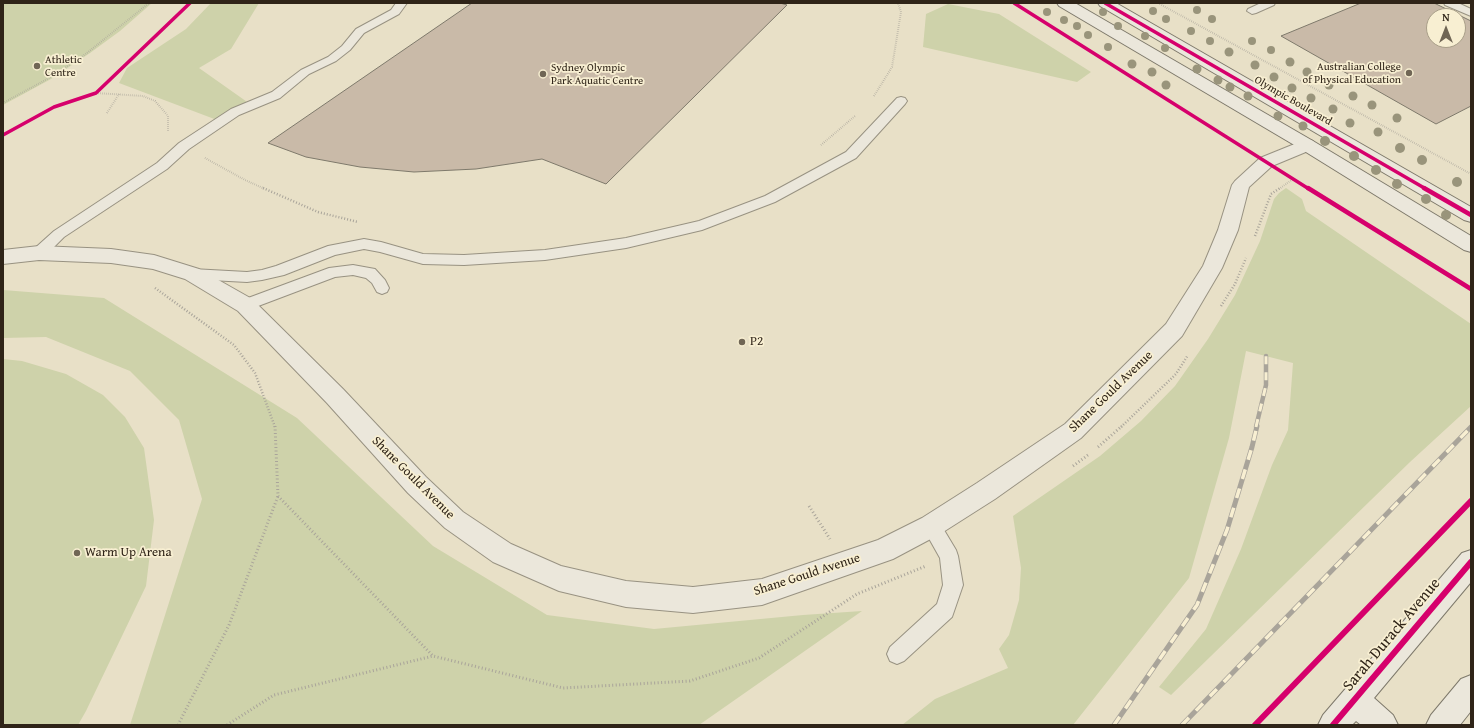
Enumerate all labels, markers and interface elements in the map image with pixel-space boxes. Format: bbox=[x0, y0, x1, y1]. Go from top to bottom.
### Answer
north arrow bbox=[1426, 8, 1466, 48]
text: N bbox=[1442, 9, 1450, 25]
place label: Athletic Centre bbox=[45, 53, 82, 79]
place label: Australian College of Physical Education bbox=[1303, 60, 1401, 86]
marker: Athletic Centre bbox=[32, 61, 42, 71]
place label: Sydney Olympic Park Aquatic Centre bbox=[551, 61, 643, 87]
marker: Australian College of Physical Education bbox=[1404, 68, 1414, 78]
marker: Sydney Olympic Park Aquatic Centre bbox=[538, 69, 548, 79]
street label: Olympic Boulevard bbox=[1252, 73, 1334, 129]
place label: P2 bbox=[750, 334, 763, 350]
marker: P2 bbox=[737, 337, 747, 347]
street label: Shane Gould Avenue bbox=[1066, 348, 1156, 436]
street label: Shane Gould Avenue bbox=[368, 433, 458, 523]
place label: Warm Up Arena bbox=[85, 545, 172, 561]
marker: Warm Up Arena bbox=[72, 548, 82, 558]
street label: Shane Gould Avenue bbox=[752, 550, 862, 600]
street label: Sarah Durack Avenue bbox=[1339, 574, 1445, 696]

